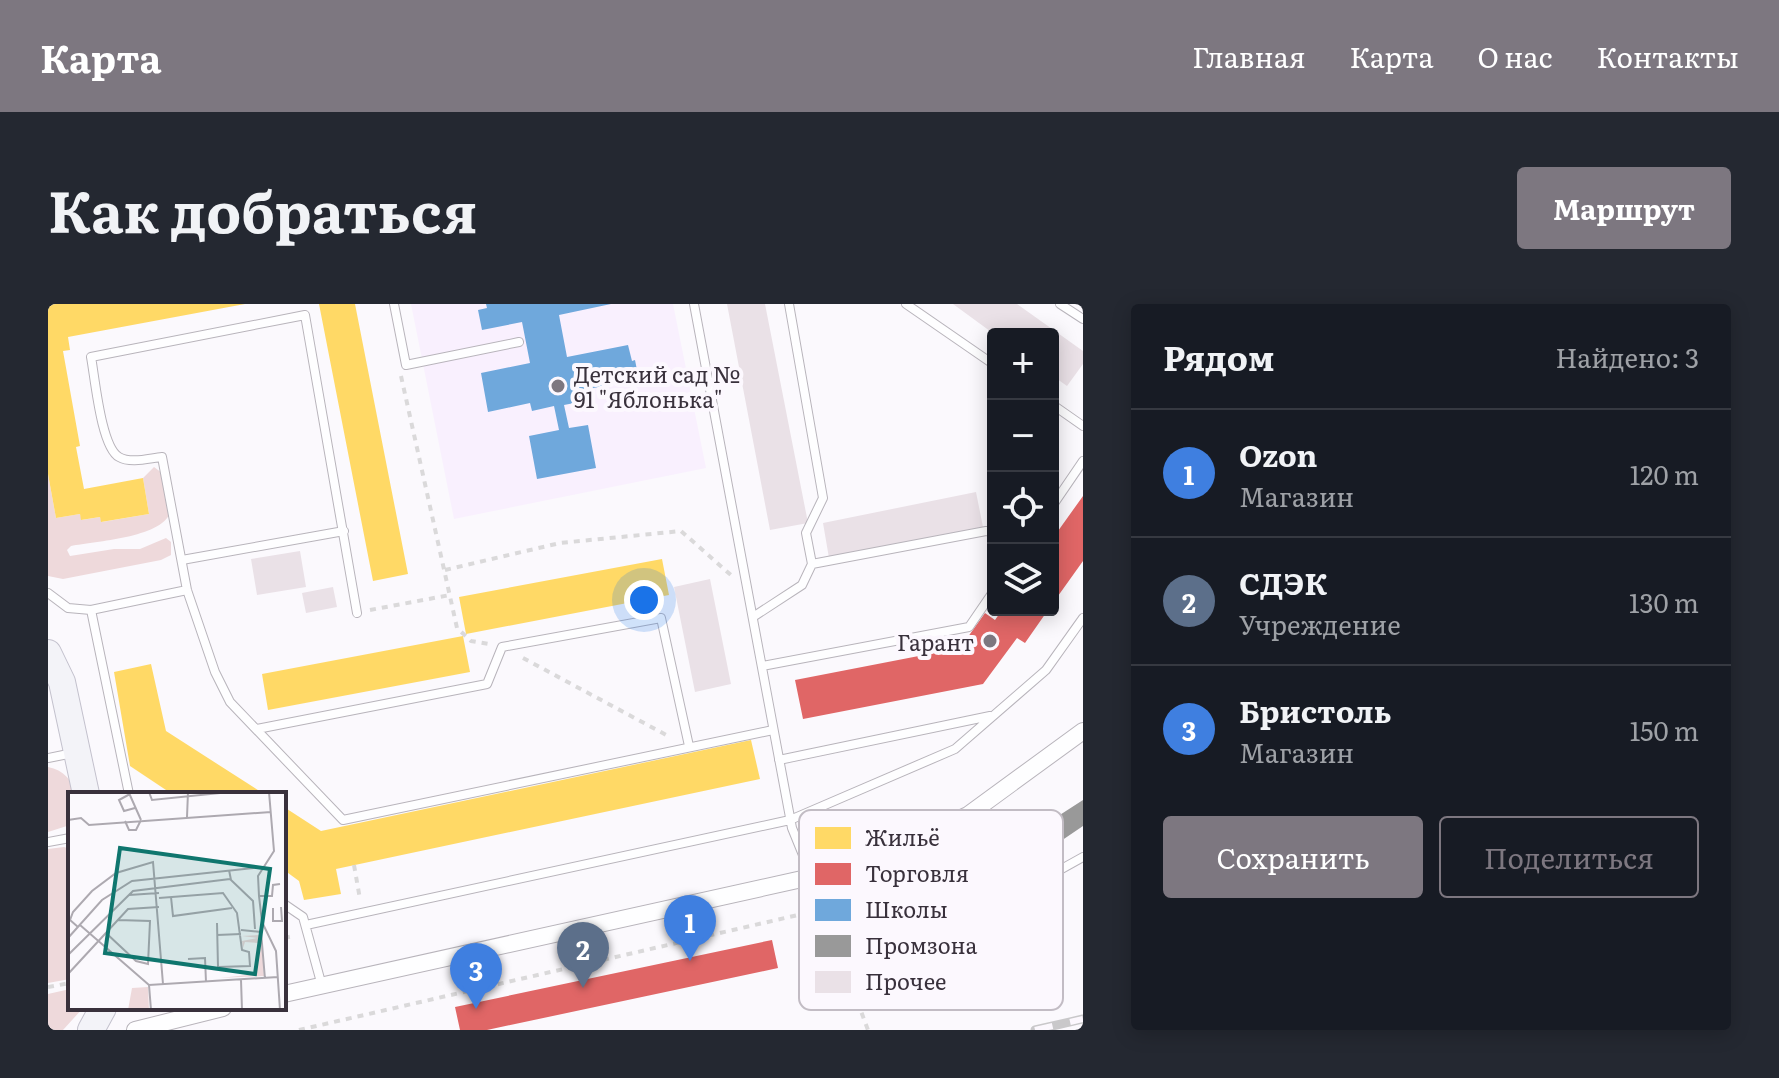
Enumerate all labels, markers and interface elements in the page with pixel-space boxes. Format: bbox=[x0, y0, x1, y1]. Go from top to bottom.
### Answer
text: Карта bbox=[40, 28, 162, 85]
text: Главная bbox=[1192, 35, 1306, 77]
text: Карта bbox=[1350, 35, 1433, 77]
text: О нас bbox=[1477, 35, 1553, 77]
text: Контакты bbox=[1597, 35, 1739, 77]
text: Как добраться bbox=[48, 167, 477, 250]
button: Маршрут bbox=[1517, 167, 1731, 249]
map controls bbox=[987, 328, 1059, 616]
button: + bbox=[987, 328, 1059, 400]
text: Рядом bbox=[1163, 331, 1275, 381]
text: Найдено: 3 bbox=[1555, 337, 1699, 376]
place label: Детский сад № 91 "Яблонька" bbox=[574, 357, 740, 415]
marker: Детский сад № 91 "Яблонька" bbox=[549, 377, 567, 395]
button: − bbox=[987, 400, 1059, 472]
text: Ozon bbox=[1239, 432, 1317, 476]
text: 1 bbox=[1184, 454, 1194, 493]
text: 120 m bbox=[1630, 454, 1699, 493]
button: locate bbox=[987, 472, 1059, 544]
text: Магазин bbox=[1239, 476, 1354, 515]
button: layers bbox=[987, 544, 1059, 616]
text: СДЭК bbox=[1239, 560, 1327, 604]
your location bbox=[624, 580, 664, 620]
text: 2 bbox=[1182, 582, 1196, 621]
text: 130 m bbox=[1629, 582, 1699, 621]
text: Учреждение bbox=[1239, 604, 1401, 643]
place label: Гарант bbox=[897, 625, 974, 658]
marker: Гарант bbox=[981, 632, 999, 650]
text: Бристоль bbox=[1239, 688, 1392, 732]
text: 3 bbox=[1182, 710, 1196, 749]
text: 150 m bbox=[1630, 710, 1699, 749]
text: Магазин bbox=[1239, 732, 1354, 771]
inset map bbox=[68, 792, 286, 1010]
legend bbox=[799, 810, 1063, 1010]
button: Сохранить bbox=[1163, 816, 1423, 898]
button: Поделиться bbox=[1439, 816, 1699, 898]
text: Жильё bbox=[865, 820, 940, 853]
text: Торговля bbox=[865, 856, 969, 889]
text: Школы bbox=[865, 892, 948, 925]
pin: 1 bbox=[664, 895, 716, 961]
pin: 2 bbox=[557, 922, 609, 988]
text: Промзона bbox=[865, 928, 978, 961]
pin: 3 bbox=[450, 943, 502, 1009]
text: Прочее bbox=[865, 964, 946, 997]

